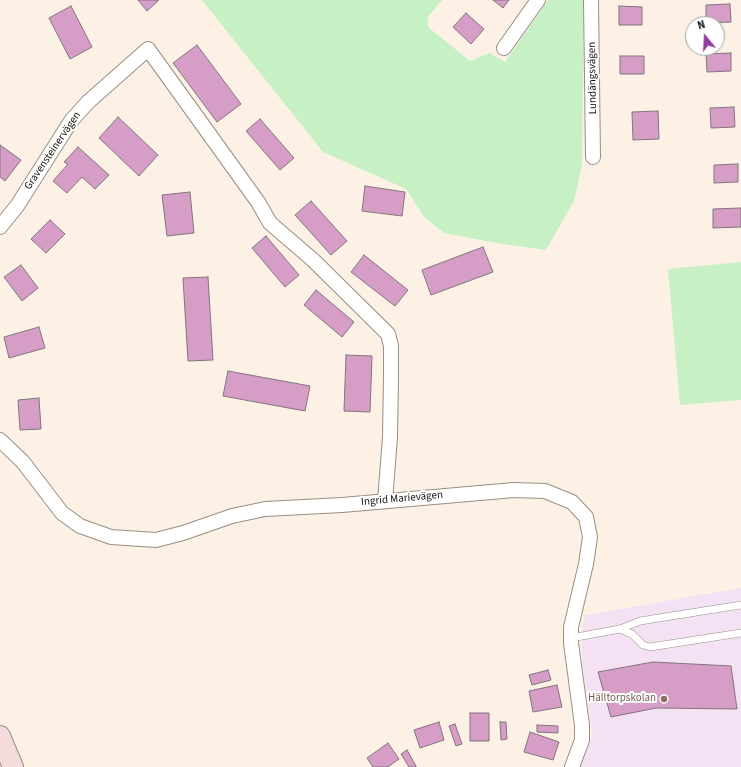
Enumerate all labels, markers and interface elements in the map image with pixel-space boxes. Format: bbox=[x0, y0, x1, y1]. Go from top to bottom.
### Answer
north arrow bbox=[685, 16, 725, 56]
text: N bbox=[696, 17, 707, 33]
street label: Lundängsvägen bbox=[586, 42, 600, 114]
street label: Gravensteinervägen bbox=[22, 109, 84, 193]
street label: Ingrid Marievägen bbox=[360, 489, 444, 509]
place label: Hälltorpskolan bbox=[588, 692, 656, 706]
marker: Hälltorpskolan bbox=[659, 694, 669, 704]

